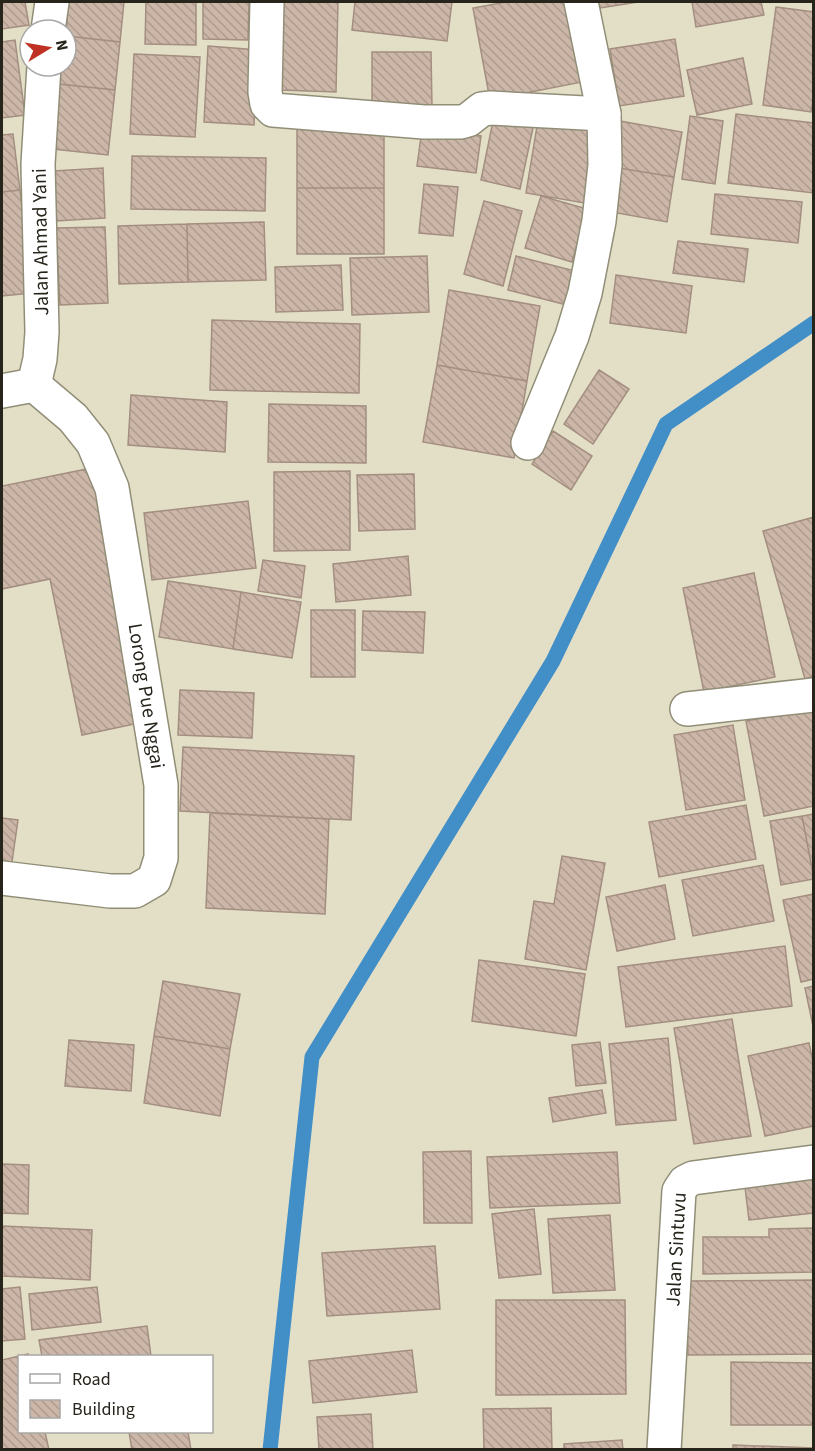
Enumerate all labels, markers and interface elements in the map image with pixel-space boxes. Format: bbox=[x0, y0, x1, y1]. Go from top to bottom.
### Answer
north arrow bbox=[18, 18, 78, 78]
text: N bbox=[50, 38, 74, 53]
street label: Jalan Ahmad Yani bbox=[26, 168, 56, 316]
street label: Lorong Pue Nggai bbox=[121, 621, 171, 771]
street label: Jalan Sintuvu bbox=[659, 1192, 694, 1307]
legend bbox=[18, 1355, 213, 1433]
text: Road bbox=[72, 1367, 111, 1392]
text: Building bbox=[72, 1397, 135, 1422]

